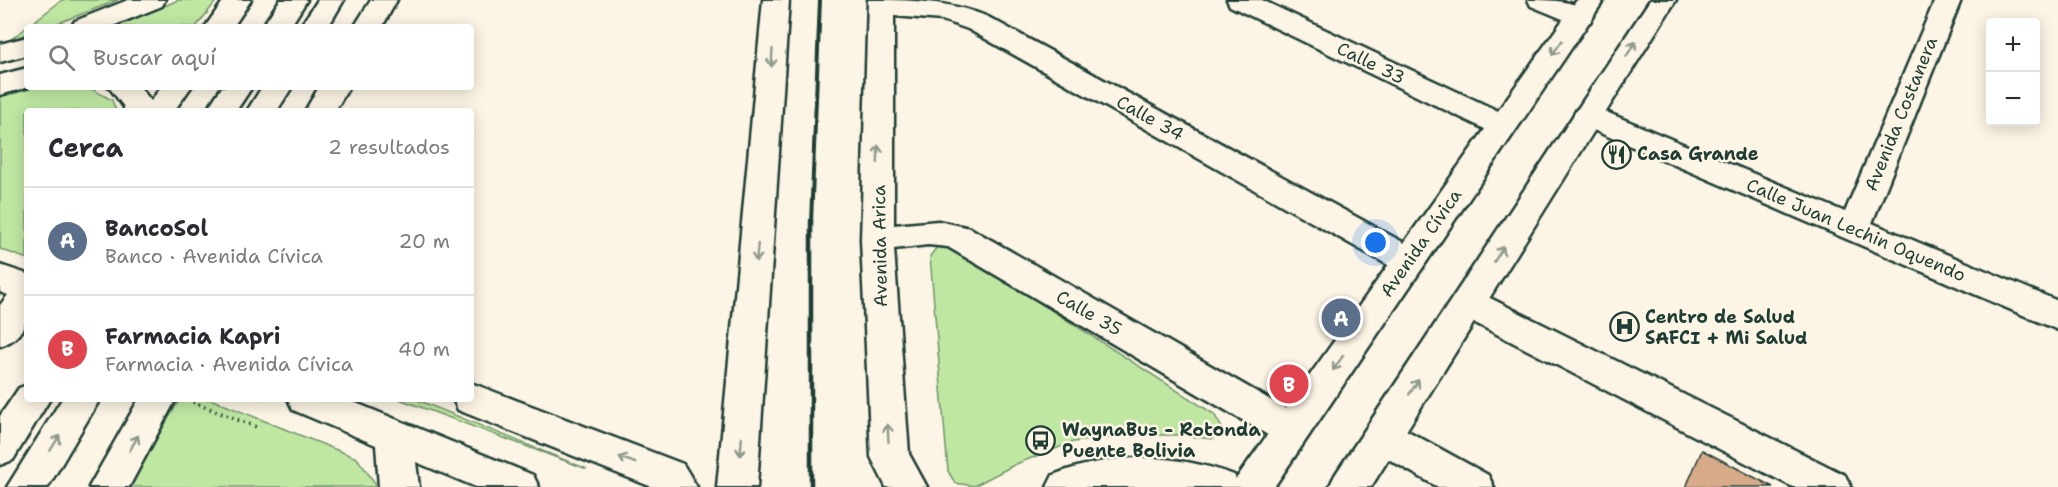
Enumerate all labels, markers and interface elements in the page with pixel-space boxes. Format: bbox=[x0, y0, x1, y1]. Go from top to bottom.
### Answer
map controls bbox=[1986, 18, 2040, 126]
button: + bbox=[1986, 18, 2040, 72]
search box bbox=[24, 24, 474, 90]
street label: Avenida Costanera bbox=[1859, 33, 1943, 195]
street label: Calle 33 bbox=[1333, 36, 1409, 90]
one-way arrow bbox=[1551, 39, 1563, 55]
icon: search bbox=[45, 41, 78, 74]
one-way arrow bbox=[1625, 41, 1637, 58]
text: Buscar aquí bbox=[93, 43, 216, 72]
one-way arrow bbox=[767, 48, 778, 68]
button: − bbox=[1986, 72, 2040, 126]
street label: Calle 34 bbox=[1112, 90, 1188, 146]
text: Cerca bbox=[48, 130, 123, 165]
text: 2 resultados bbox=[328, 134, 450, 160]
restaurant icon: Casa Grande bbox=[1600, 138, 1632, 170]
place label: Casa Grande bbox=[1637, 142, 1759, 166]
one-way arrow bbox=[873, 145, 884, 165]
street label: Calle Juan Lechin Oquendo bbox=[1743, 173, 1969, 287]
street label: Avenida Cívica bbox=[1375, 184, 1467, 302]
street label: Avenida Arica bbox=[867, 185, 893, 307]
text: BancoSol bbox=[105, 214, 208, 243]
text: A bbox=[60, 228, 75, 254]
text: 20 m bbox=[399, 228, 450, 254]
your location bbox=[1361, 228, 1390, 257]
one-way arrow bbox=[751, 242, 762, 262]
text: Banco · Avenida Cívica bbox=[105, 243, 323, 269]
one-way arrow bbox=[1494, 246, 1506, 263]
street label: Calle 35 bbox=[1052, 285, 1126, 341]
pin: A bbox=[1322, 296, 1360, 340]
place label: Centro de Salud SAFCI + Mi Salud bbox=[1645, 305, 1808, 350]
hospital icon: Centro de Salud SAFCI + Mi Salud bbox=[1608, 311, 1640, 343]
text: Farmacia Kapri bbox=[105, 322, 281, 351]
text: B bbox=[61, 336, 74, 362]
text: 40 m bbox=[398, 336, 450, 362]
text: Farmacia · Avenida Cívica bbox=[105, 351, 353, 377]
one-way arrow bbox=[1332, 355, 1344, 371]
pin: B bbox=[1270, 362, 1308, 406]
one-way arrow bbox=[1408, 379, 1420, 396]
place label: WaynaBus - Rotonda Puente Bolivia bbox=[1062, 418, 1262, 463]
one-way arrow bbox=[883, 424, 894, 444]
bus stop icon: WaynaBus - Rotonda Puente Bolivia bbox=[1025, 424, 1057, 456]
one-way arrow bbox=[49, 435, 61, 452]
one-way arrow bbox=[128, 435, 140, 452]
one-way arrow bbox=[735, 437, 746, 457]
one-way arrow bbox=[618, 454, 637, 465]

